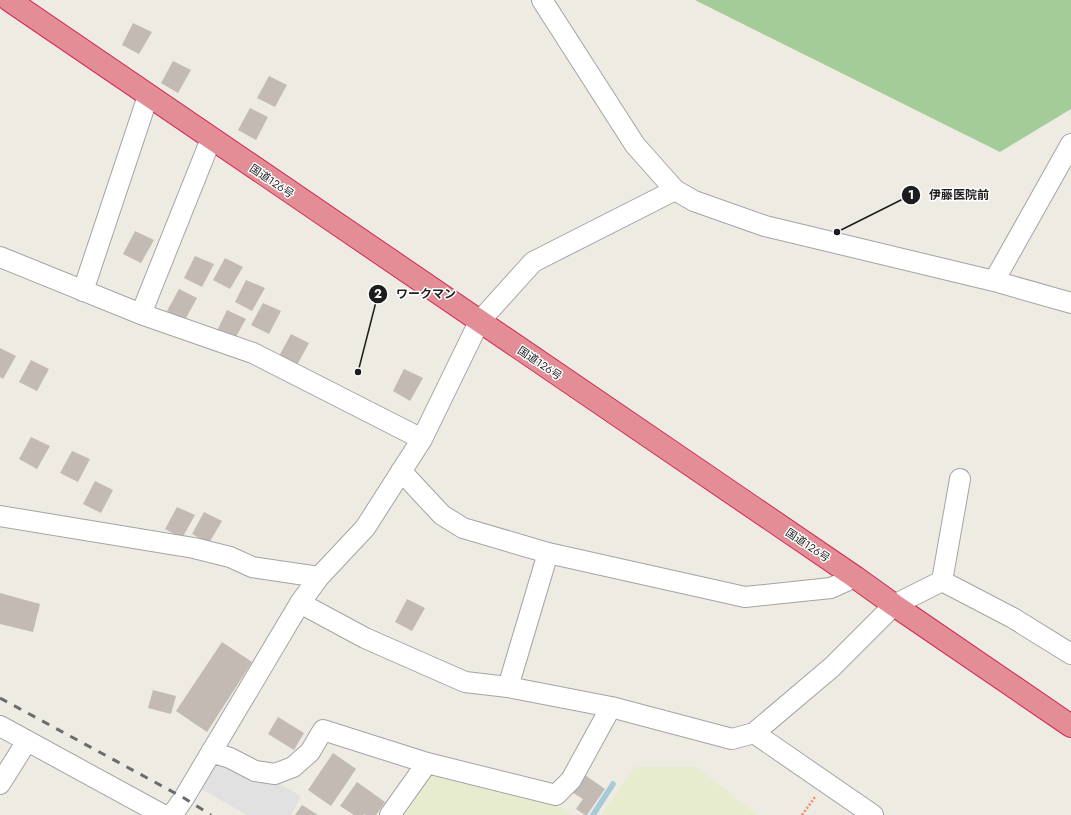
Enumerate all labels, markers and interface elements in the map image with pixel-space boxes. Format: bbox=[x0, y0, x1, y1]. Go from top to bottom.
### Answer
street label: 国道126号 bbox=[247, 160, 297, 202]
callout: 伊藤医院前 bbox=[901, 183, 997, 207]
text: 1 bbox=[908, 186, 914, 204]
text: 伊藤医院前 bbox=[929, 186, 989, 204]
callout: ワークマン bbox=[368, 282, 464, 306]
text: 2 bbox=[374, 285, 382, 303]
text: ワークマン bbox=[396, 285, 456, 303]
street label: 国道126号 bbox=[515, 342, 565, 384]
street label: 国道126号 bbox=[783, 524, 833, 566]

